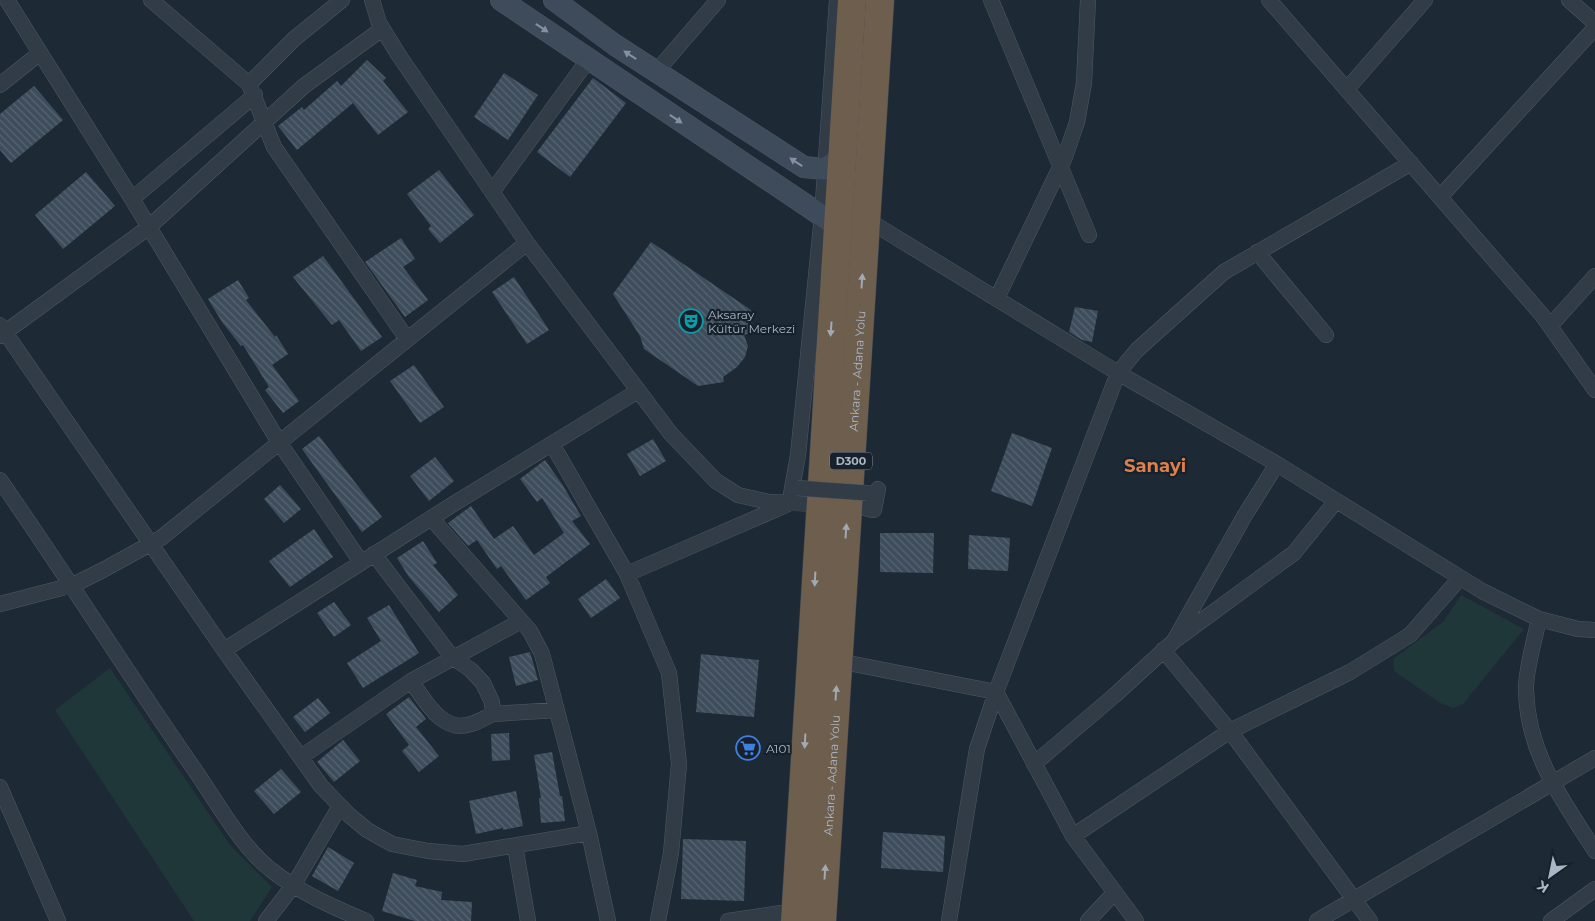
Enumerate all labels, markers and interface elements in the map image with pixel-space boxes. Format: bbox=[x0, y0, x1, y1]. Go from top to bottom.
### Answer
one-way arrow bbox=[535, 23, 548, 33]
one-way arrow bbox=[624, 51, 637, 60]
one-way arrow bbox=[669, 114, 683, 124]
one-way arrow bbox=[790, 157, 803, 167]
one-way arrow bbox=[859, 273, 867, 289]
place label: Aksaray Kültür Merkezi bbox=[708, 307, 795, 336]
theatre icon: Aksaray Kültür Merkezi bbox=[678, 308, 704, 334]
street label: Ankara - Adana Yolu bbox=[845, 310, 868, 432]
one-way arrow bbox=[826, 322, 834, 338]
road number: D300 bbox=[830, 452, 872, 470]
district label: Sanayi bbox=[1124, 455, 1186, 477]
one-way arrow bbox=[843, 522, 851, 538]
one-way arrow bbox=[811, 571, 819, 587]
one-way arrow bbox=[832, 684, 840, 700]
street label: Ankara - Adana Yolu bbox=[820, 714, 842, 836]
one-way arrow bbox=[801, 733, 809, 749]
supermarket icon: A101 bbox=[735, 735, 761, 761]
place label: A101 bbox=[766, 741, 791, 756]
north arrow bbox=[1525, 851, 1575, 901]
one-way arrow bbox=[821, 864, 829, 880]
text: K bbox=[1533, 876, 1552, 897]

